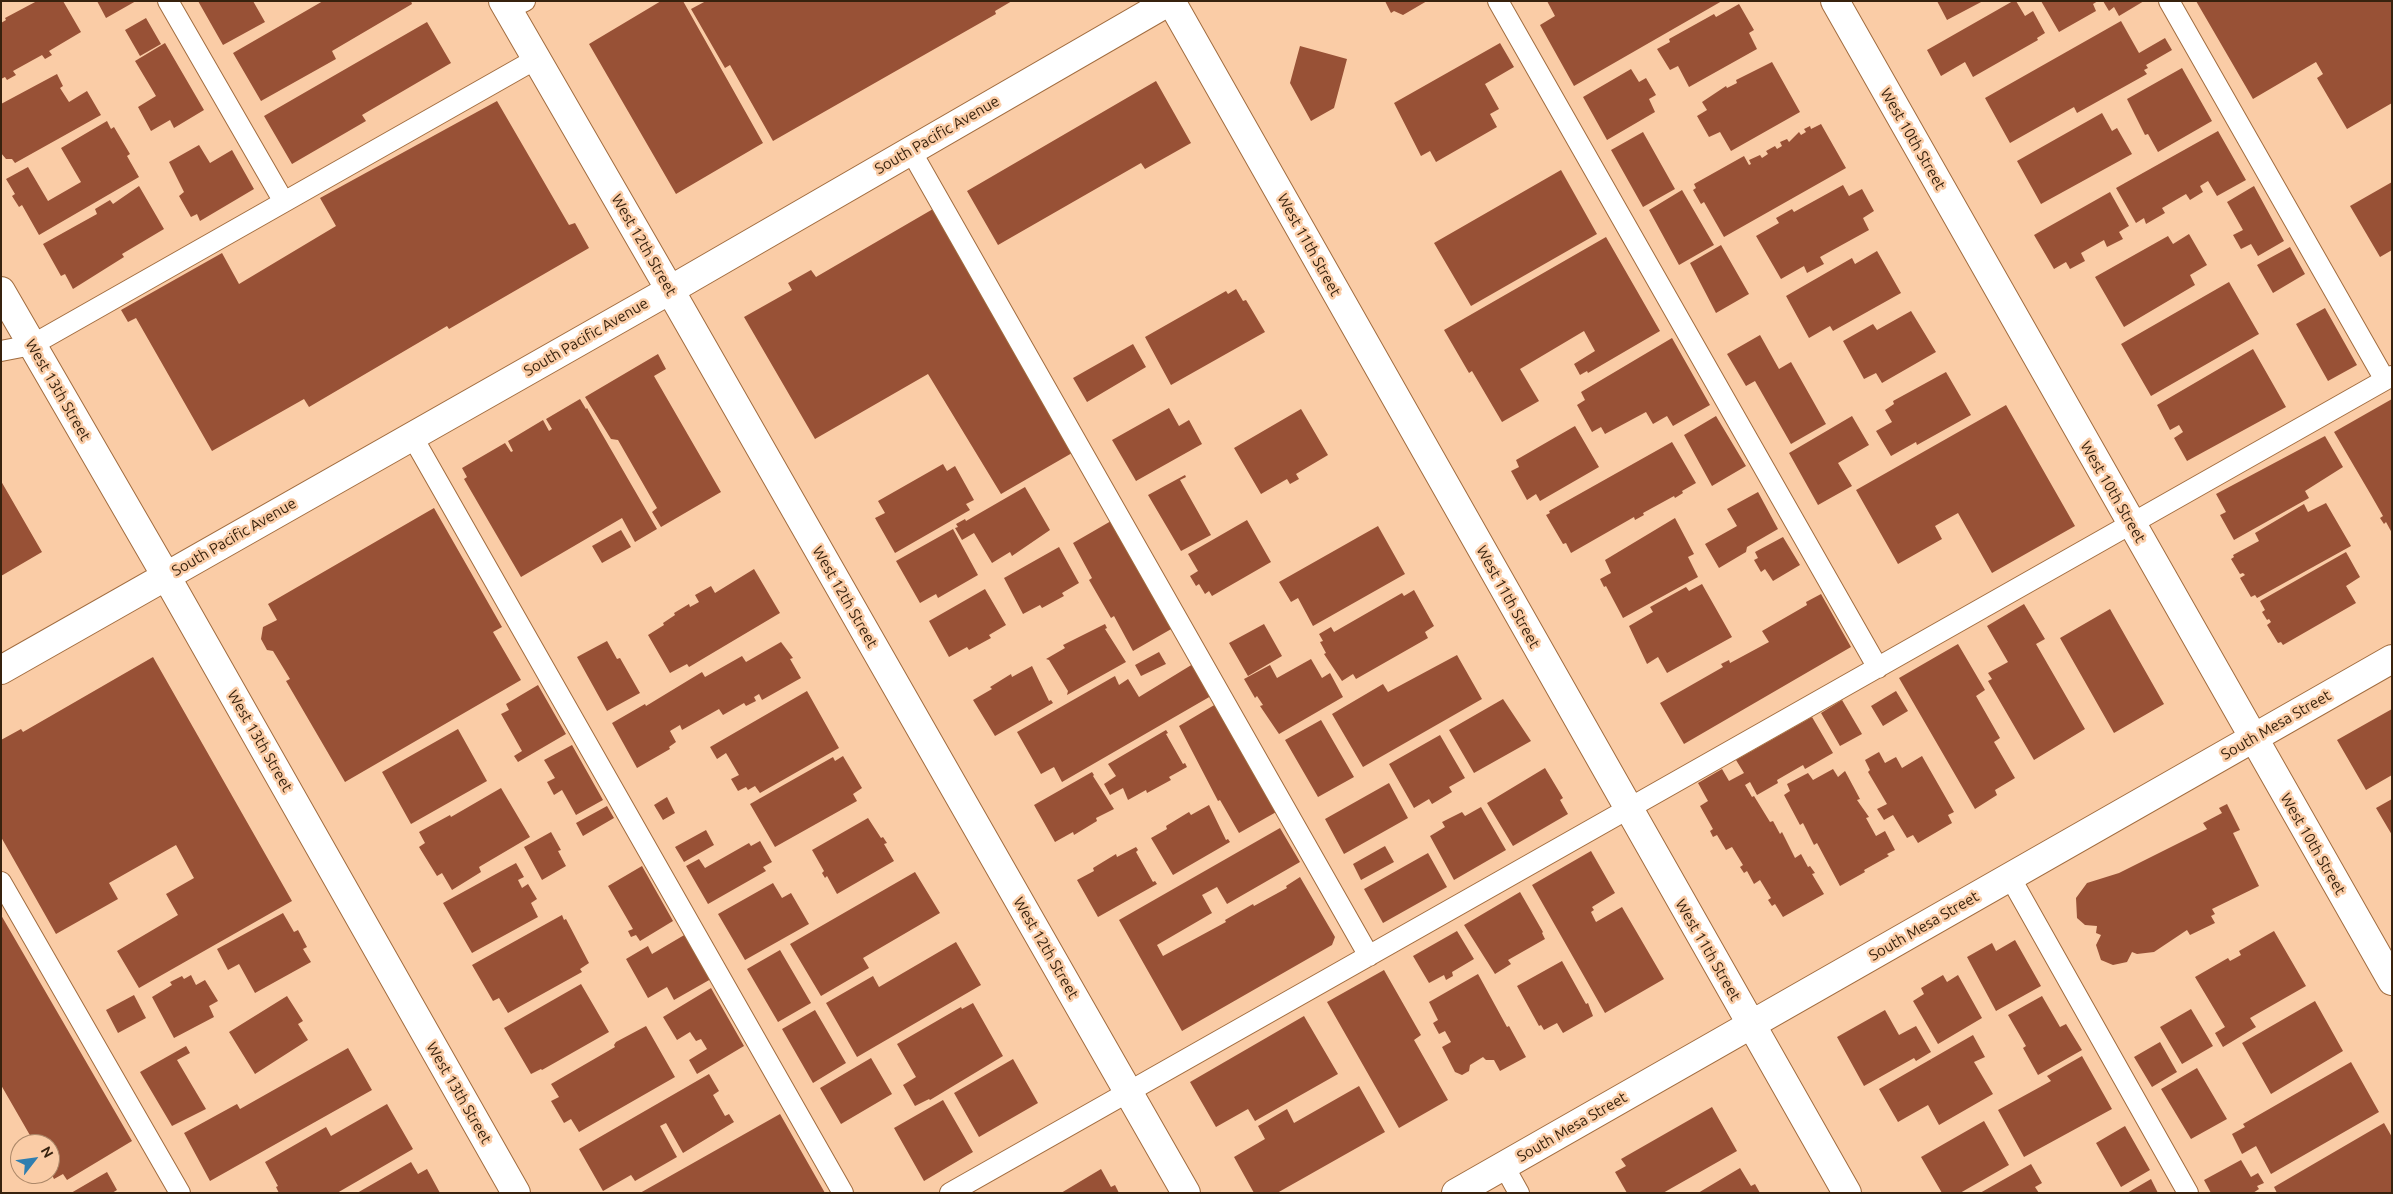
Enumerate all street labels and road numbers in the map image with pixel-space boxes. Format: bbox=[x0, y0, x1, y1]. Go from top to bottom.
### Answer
street label: West 10th Street bbox=[1877, 85, 1949, 193]
street label: South Pacific Avenue bbox=[872, 92, 1002, 178]
street label: West 12th Street bbox=[608, 191, 680, 299]
street label: West 11th Street bbox=[1273, 191, 1345, 299]
street label: South Pacific Avenue bbox=[521, 294, 651, 380]
street label: West 13th Street bbox=[22, 336, 94, 444]
street label: West 10th Street bbox=[2077, 438, 2149, 546]
street label: South Pacific Avenue bbox=[169, 494, 299, 580]
street label: West 12th Street bbox=[809, 543, 881, 651]
street label: West 11th Street bbox=[1472, 543, 1544, 651]
street label: South Mesa Street bbox=[2218, 686, 2334, 764]
street label: West 13th Street bbox=[224, 687, 296, 795]
street label: West 10th Street bbox=[2277, 790, 2349, 898]
street label: South Mesa Street bbox=[1866, 887, 1982, 965]
street label: West 12th Street bbox=[1010, 894, 1082, 1002]
street label: West 11th Street bbox=[1672, 896, 1744, 1004]
street label: West 13th Street bbox=[423, 1039, 495, 1147]
street label: South Mesa Street bbox=[1514, 1088, 1630, 1166]

